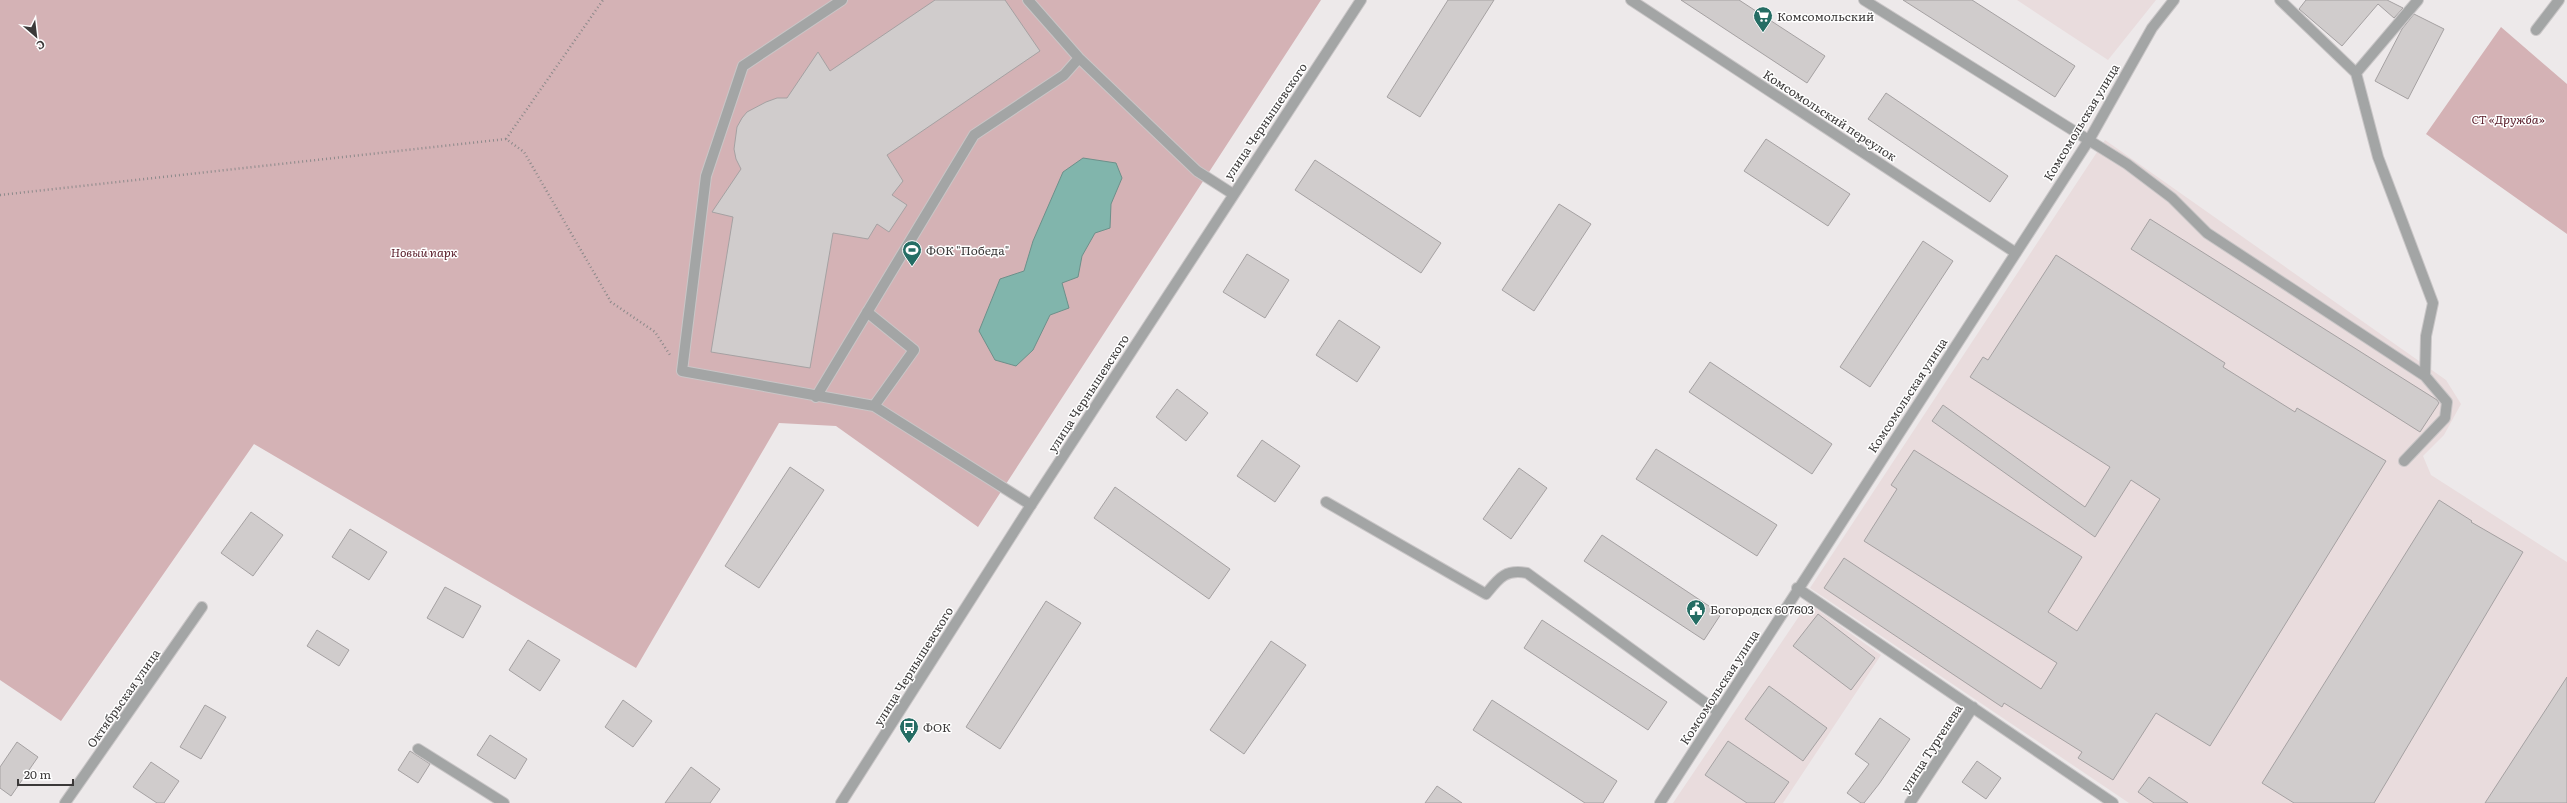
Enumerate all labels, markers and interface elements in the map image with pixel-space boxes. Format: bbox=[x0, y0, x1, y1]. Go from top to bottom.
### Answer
supermarket icon: Комсомольский bbox=[1752, 5, 1774, 33]
place label: Комсомольский bbox=[1777, 7, 1874, 25]
north arrow bbox=[16, 16, 56, 56]
text: С bbox=[34, 37, 48, 55]
street label: улица Чернышевского bbox=[1219, 59, 1311, 183]
street label: Комсомольская улица bbox=[2039, 60, 2123, 184]
street label: Комсомольский переулок bbox=[1760, 65, 1900, 165]
park label: СТ «Дружба» bbox=[2471, 110, 2545, 128]
sports icon: ФОК "Победа" bbox=[901, 239, 923, 267]
place label: ФОК "Победа" bbox=[926, 241, 1009, 259]
park label: Новый парк bbox=[391, 243, 458, 261]
street label: улица Чернышевского bbox=[1043, 330, 1133, 456]
street label: Комсомольская улица bbox=[1863, 333, 1951, 456]
public building icon: Богородск 607603 bbox=[1685, 598, 1707, 626]
place label: Богородск 607603 bbox=[1710, 600, 1814, 618]
street label: улица Чернышевского bbox=[869, 603, 957, 729]
street label: Комсомольская улица bbox=[1675, 625, 1763, 748]
street label: Октябрьская улица bbox=[82, 645, 164, 751]
street label: улица Тургенева bbox=[1896, 700, 1967, 796]
bus stop icon: ФОК bbox=[898, 716, 920, 744]
place label: ФОК bbox=[923, 718, 951, 736]
scale bar bbox=[18, 761, 73, 787]
text: 20 m bbox=[24, 765, 51, 783]

